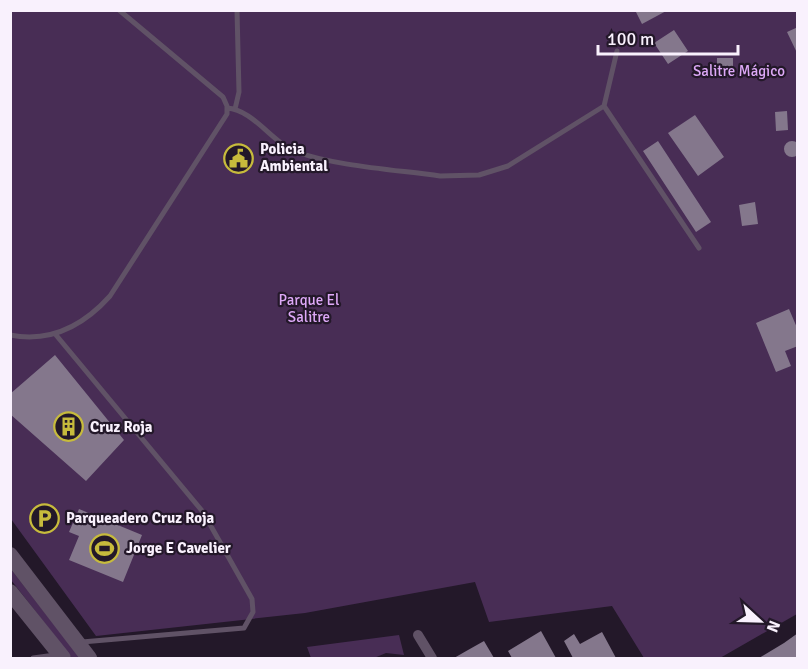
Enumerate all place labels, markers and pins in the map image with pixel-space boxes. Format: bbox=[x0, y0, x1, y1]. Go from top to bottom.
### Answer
place label: Policia Ambiental bbox=[260, 140, 328, 175]
public building icon: Policia Ambiental bbox=[223, 142, 255, 174]
building icon: Cruz Roja bbox=[53, 411, 85, 443]
place label: Cruz Roja bbox=[90, 418, 153, 436]
parking icon: Parqueadero Cruz Roja bbox=[29, 502, 61, 534]
place label: Parqueadero Cruz Roja bbox=[66, 509, 215, 527]
sports icon: Jorge E Cavelier bbox=[89, 532, 121, 564]
place label: Jorge E Cavelier bbox=[126, 539, 231, 557]

